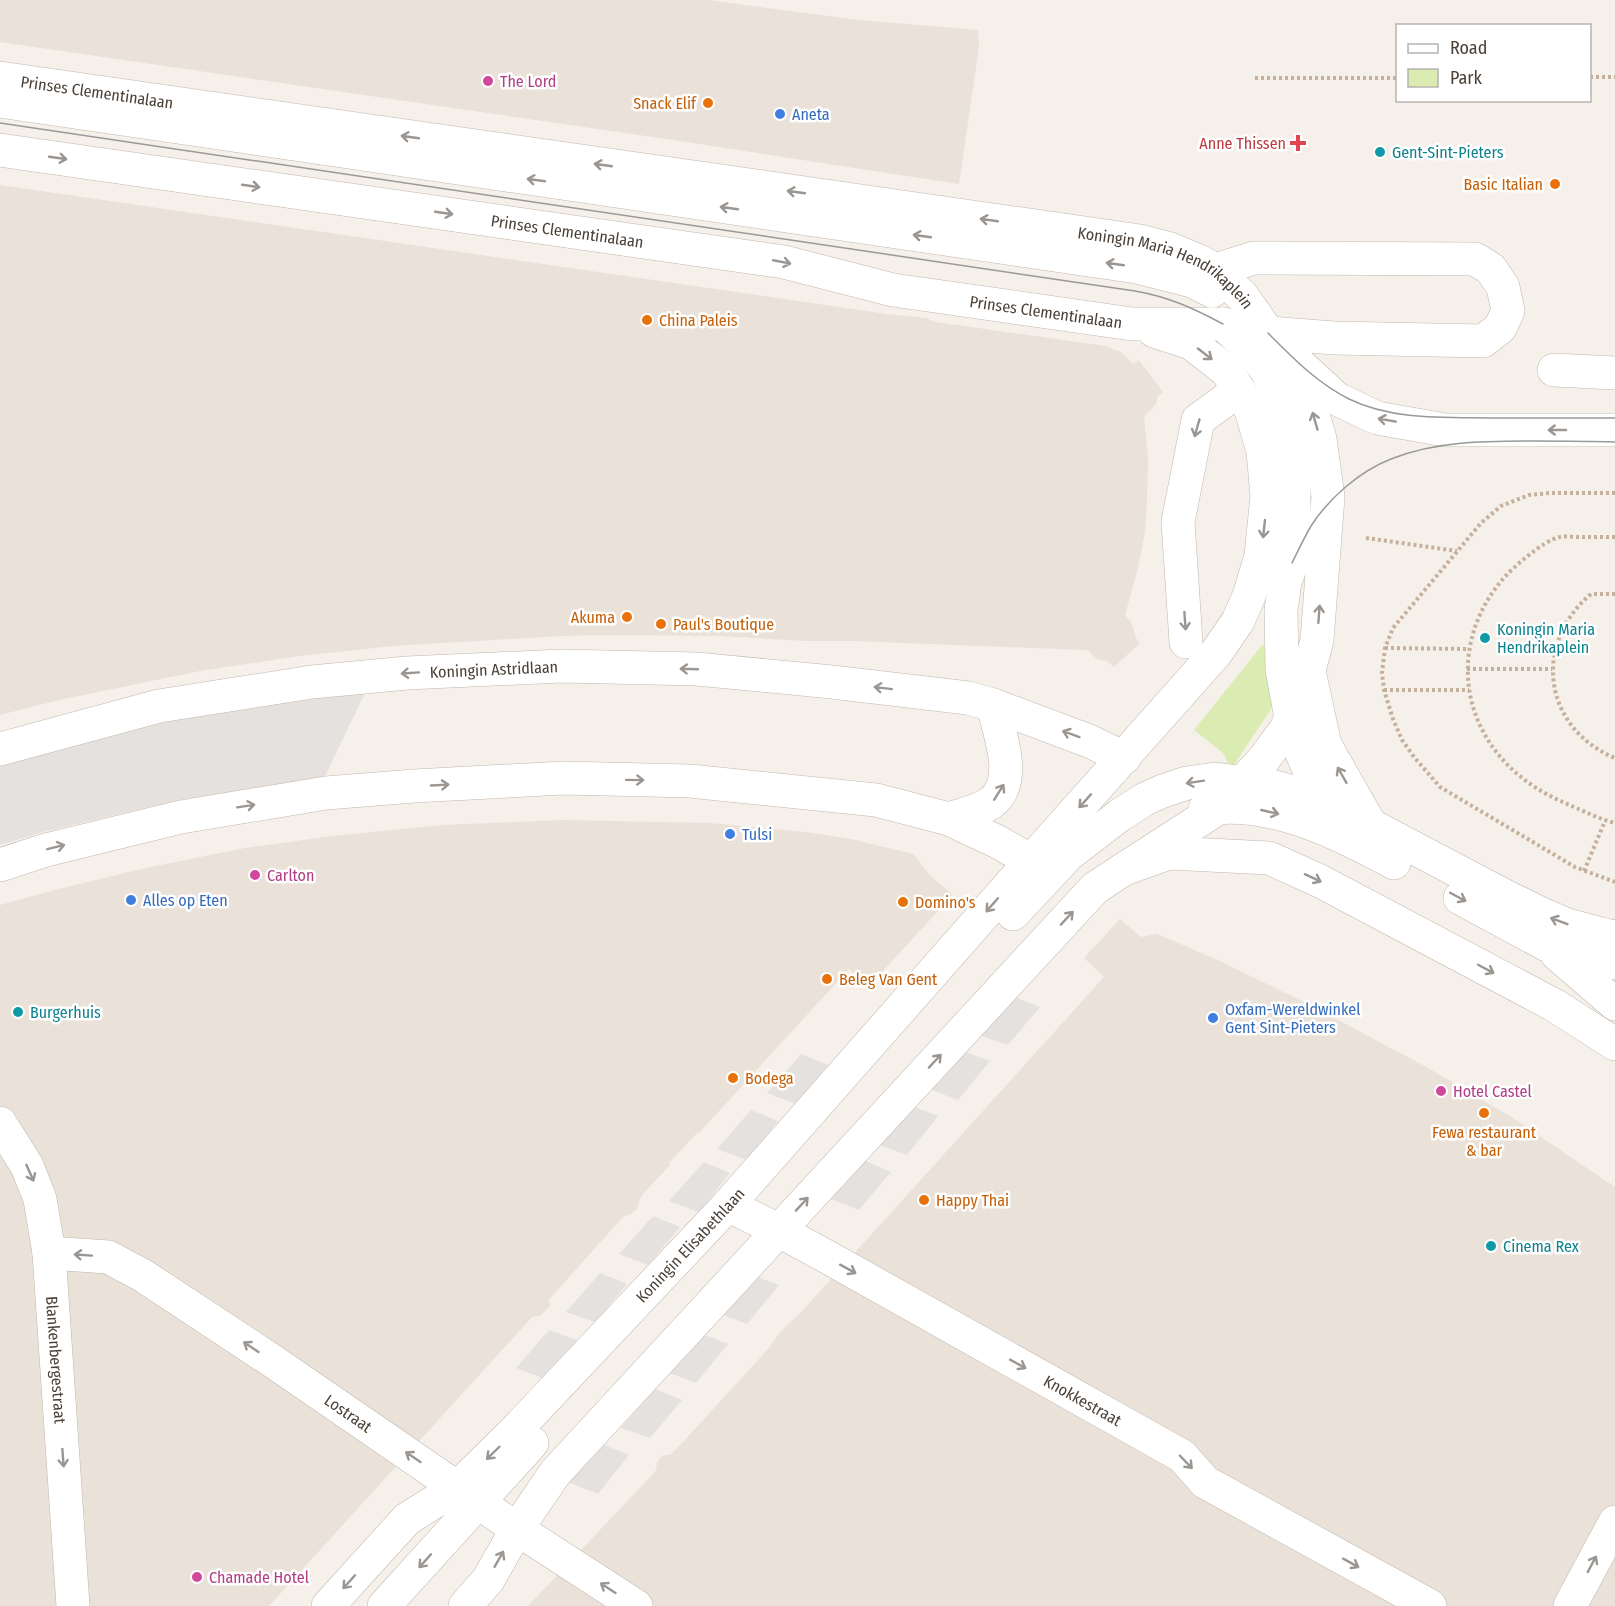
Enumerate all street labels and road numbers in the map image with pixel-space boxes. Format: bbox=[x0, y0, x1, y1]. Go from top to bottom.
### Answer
street label: Prinses Clementinalaan bbox=[20, 72, 174, 112]
street label: Prinses Clementinalaan bbox=[490, 211, 645, 251]
street label: Koningin Maria Hendrikaplein bbox=[1077, 223, 1258, 312]
street label: Prinses Clementinalaan bbox=[968, 292, 1123, 332]
street label: Koningin Astridlaan bbox=[429, 657, 558, 681]
street label: Koningin Elisabethlaan bbox=[632, 1184, 748, 1306]
street label: Blankenbergestraat bbox=[42, 1295, 70, 1425]
street label: Knokkestraat bbox=[1041, 1371, 1126, 1430]
street label: Lostraat bbox=[321, 1390, 376, 1436]

